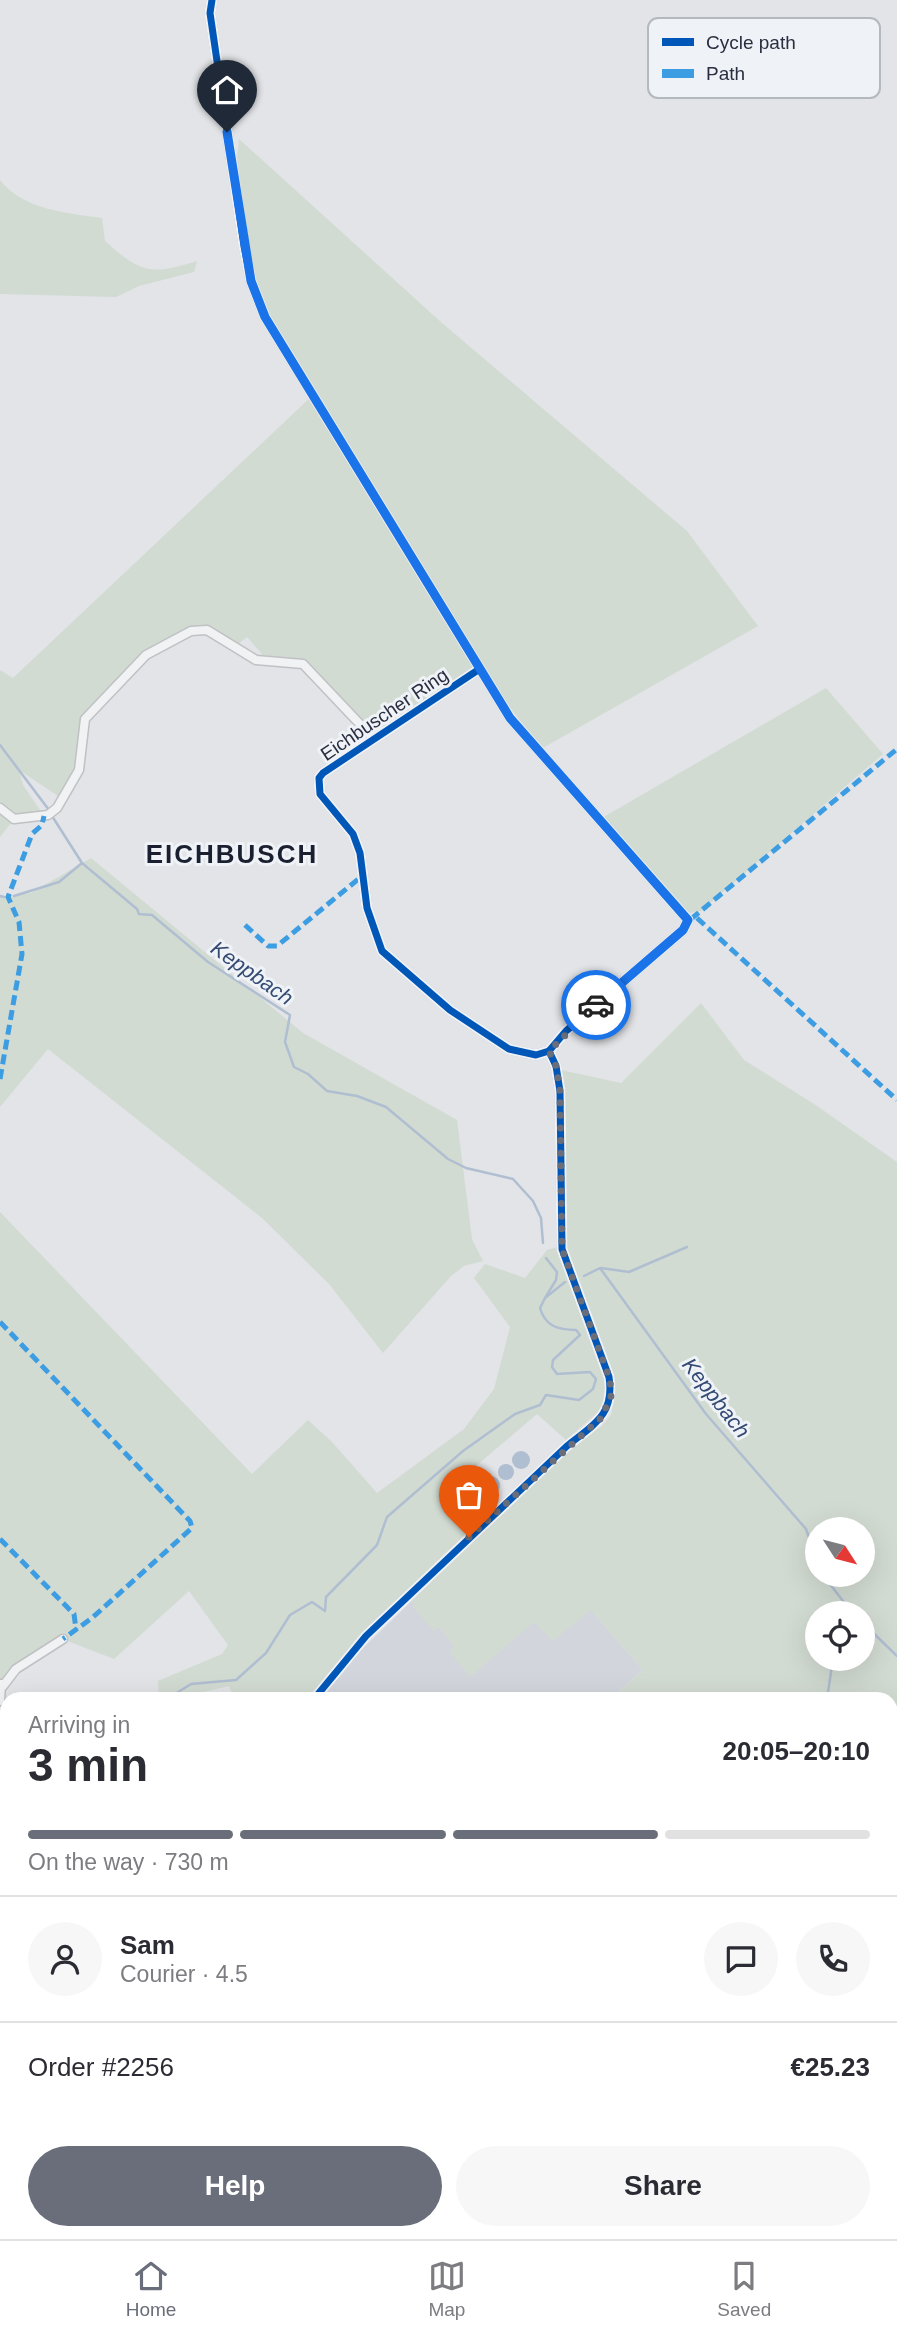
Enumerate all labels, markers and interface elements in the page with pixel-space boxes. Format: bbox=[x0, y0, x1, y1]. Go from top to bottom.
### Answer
legend bbox=[648, 18, 880, 98]
text: Cycle path bbox=[706, 32, 796, 53]
pin bbox=[197, 60, 257, 132]
text: Path bbox=[706, 63, 745, 84]
icon: home bbox=[208, 71, 246, 109]
street label: Eichbuscher Ring bbox=[317, 664, 452, 765]
district label: EICHBUSCH bbox=[146, 839, 318, 869]
water label: Keppbach bbox=[207, 936, 298, 1009]
courier bbox=[561, 970, 631, 1040]
icon: car bbox=[577, 986, 615, 1024]
water label: Keppbach bbox=[678, 1353, 755, 1442]
pin bbox=[439, 1465, 499, 1537]
icon: bag bbox=[450, 1476, 488, 1514]
north arrow bbox=[805, 1517, 875, 1587]
map controls bbox=[805, 1517, 875, 1671]
button: locate bbox=[805, 1601, 875, 1671]
text: Arriving in bbox=[28, 1712, 130, 1738]
text: 20:05–20:10 bbox=[723, 1736, 870, 1766]
text: 3 min bbox=[28, 1739, 148, 1791]
text: On the way · 730 m bbox=[28, 1849, 229, 1875]
button: person bbox=[28, 1922, 102, 1996]
button: chat bbox=[704, 1922, 778, 1996]
button: phone bbox=[796, 1922, 870, 1996]
text: Sam bbox=[120, 1930, 175, 1960]
text: Courier · 4.5 bbox=[120, 1961, 248, 1987]
text: Order #2256 bbox=[28, 2052, 174, 2082]
text: €25.23 bbox=[790, 2052, 870, 2082]
button: Help bbox=[28, 2146, 442, 2226]
button: Share bbox=[456, 2146, 870, 2226]
tab: Home bbox=[126, 2257, 176, 2321]
tab: Map bbox=[428, 2257, 466, 2321]
tab: Saved bbox=[717, 2257, 771, 2321]

